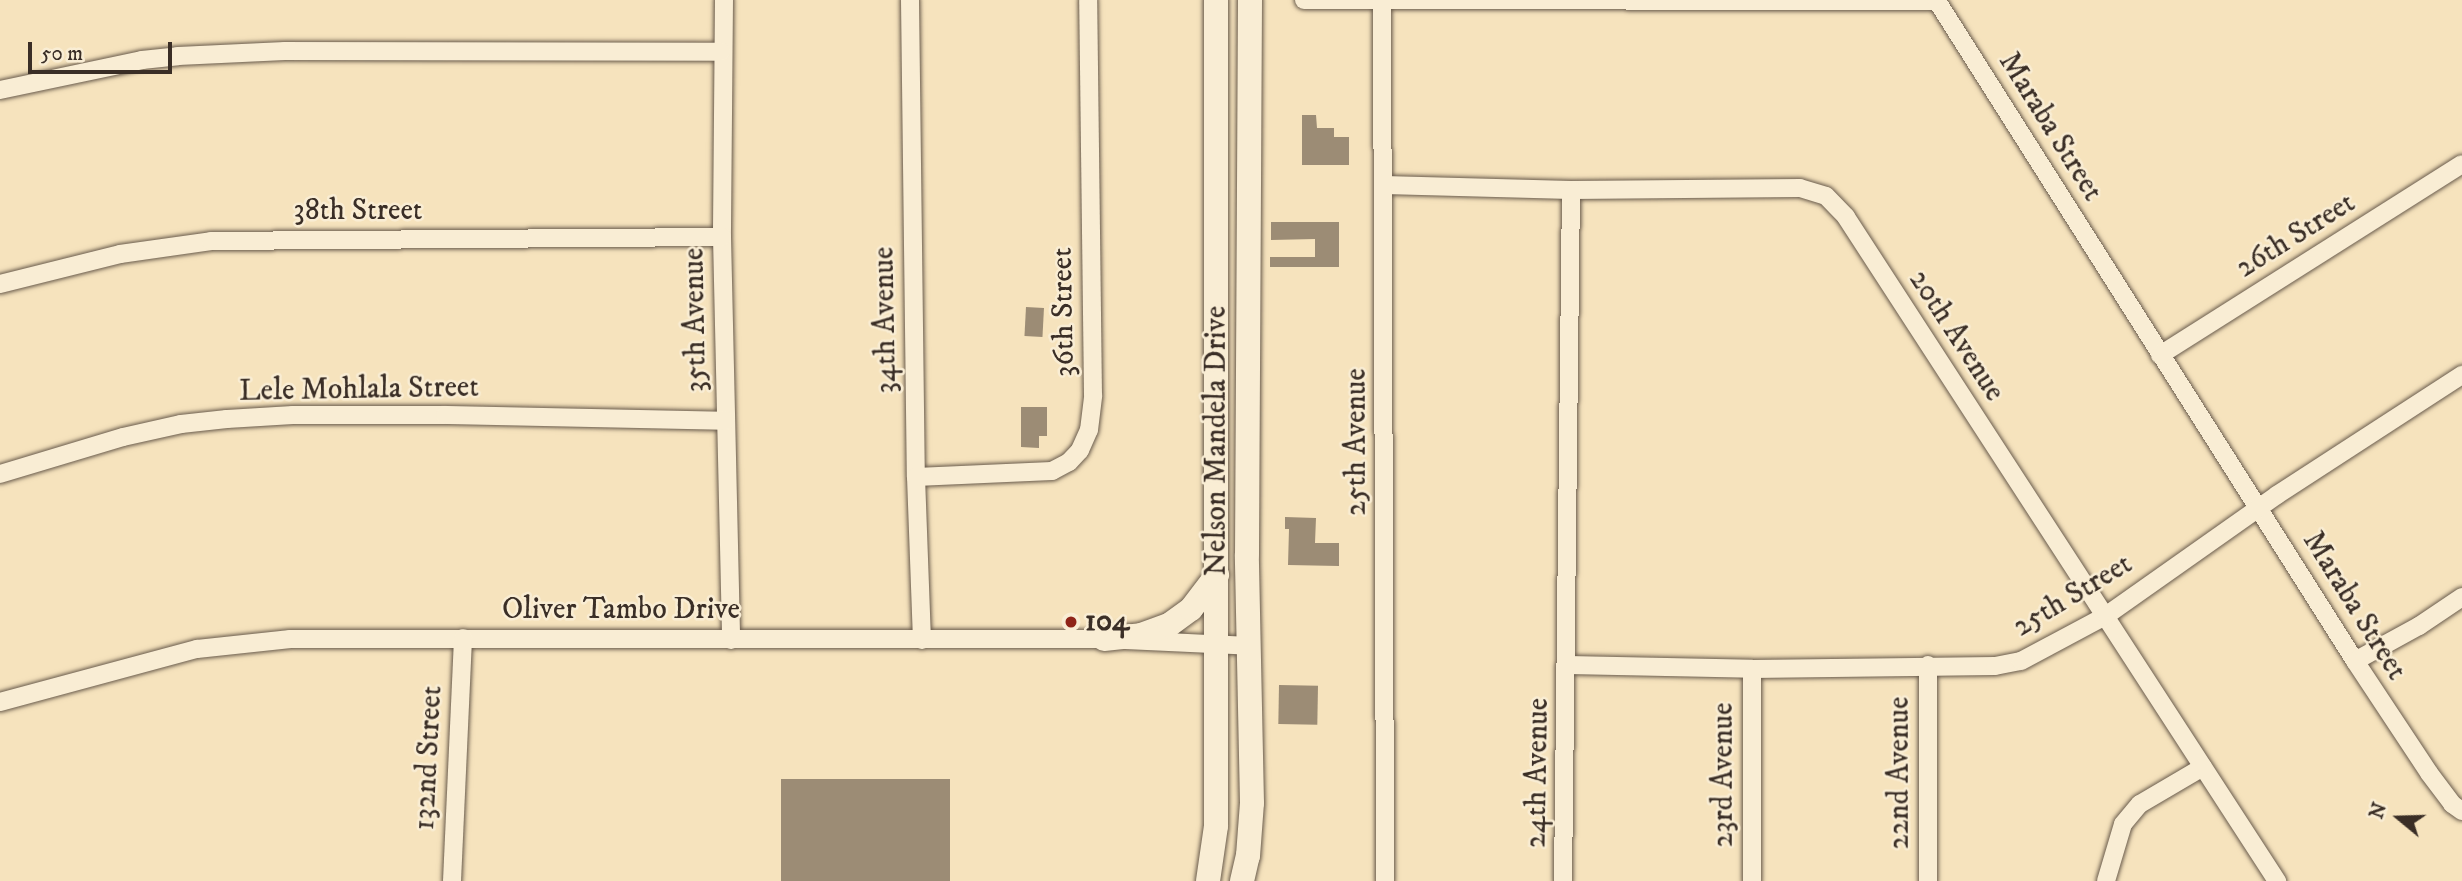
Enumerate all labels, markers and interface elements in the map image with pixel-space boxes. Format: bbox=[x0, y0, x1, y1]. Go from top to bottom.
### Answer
scale bar bbox=[32, 28, 175, 72]
text: 50 m bbox=[41, 41, 83, 67]
street label: Maraba Street bbox=[1990, 46, 2110, 208]
street label: 26th Street bbox=[2230, 185, 2362, 287]
street label: 38th Street bbox=[294, 193, 422, 229]
street label: 34th Avenue bbox=[867, 246, 905, 394]
street label: 36th Street bbox=[1045, 247, 1083, 377]
street label: 35th Avenue bbox=[677, 248, 715, 392]
street label: 20th Avenue bbox=[1900, 264, 2012, 408]
street label: Nelson Mandela Drive bbox=[1199, 306, 1235, 576]
street label: 25th Avenue bbox=[1339, 368, 1375, 516]
street label: Lele Mohlala Street bbox=[239, 370, 479, 410]
street label: Maraba Street bbox=[2294, 525, 2414, 687]
street label: 25th Street bbox=[2007, 547, 2139, 645]
street label: Oliver Tambo Drive bbox=[502, 592, 740, 628]
place label: 104 bbox=[1085, 604, 1129, 640]
marker: 104 bbox=[1063, 614, 1079, 630]
street label: 132nd Street bbox=[407, 685, 451, 831]
street label: 22nd Avenue bbox=[1882, 697, 1918, 849]
street label: 24th Avenue bbox=[1519, 698, 1557, 848]
street label: 23rd Avenue bbox=[1706, 703, 1742, 847]
north arrow bbox=[2364, 783, 2434, 853]
text: N bbox=[2365, 800, 2392, 822]

